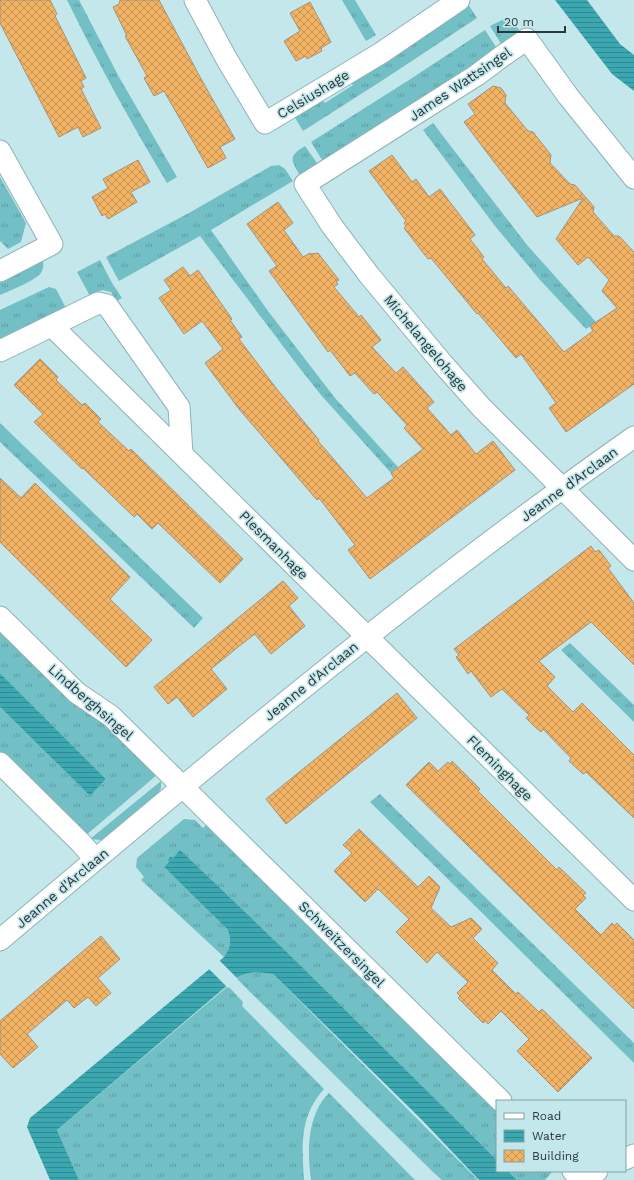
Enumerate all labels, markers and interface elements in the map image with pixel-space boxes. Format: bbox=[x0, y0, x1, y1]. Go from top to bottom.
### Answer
scale bar bbox=[498, 8, 565, 34]
text: 20 m bbox=[504, 15, 534, 29]
street label: James Wattsingel bbox=[406, 43, 515, 124]
street label: Celsiushage bbox=[274, 66, 352, 122]
street label: Michelangelohage bbox=[381, 291, 471, 395]
street label: Jeanne d'Arclaan bbox=[517, 443, 621, 525]
street label: Plesmanhage bbox=[236, 507, 312, 583]
street label: Jeanne d'Arclaan bbox=[261, 638, 361, 724]
street label: Lindberghsingel bbox=[45, 661, 137, 744]
street label: Fleminghage bbox=[464, 732, 536, 804]
street label: Jeanne d'Arclaan bbox=[12, 845, 112, 931]
street label: Schweitzersingel bbox=[296, 898, 389, 991]
legend bbox=[496, 1100, 626, 1172]
text: Road bbox=[532, 1109, 561, 1123]
text: Water bbox=[532, 1129, 567, 1143]
text: Building bbox=[532, 1149, 579, 1163]

